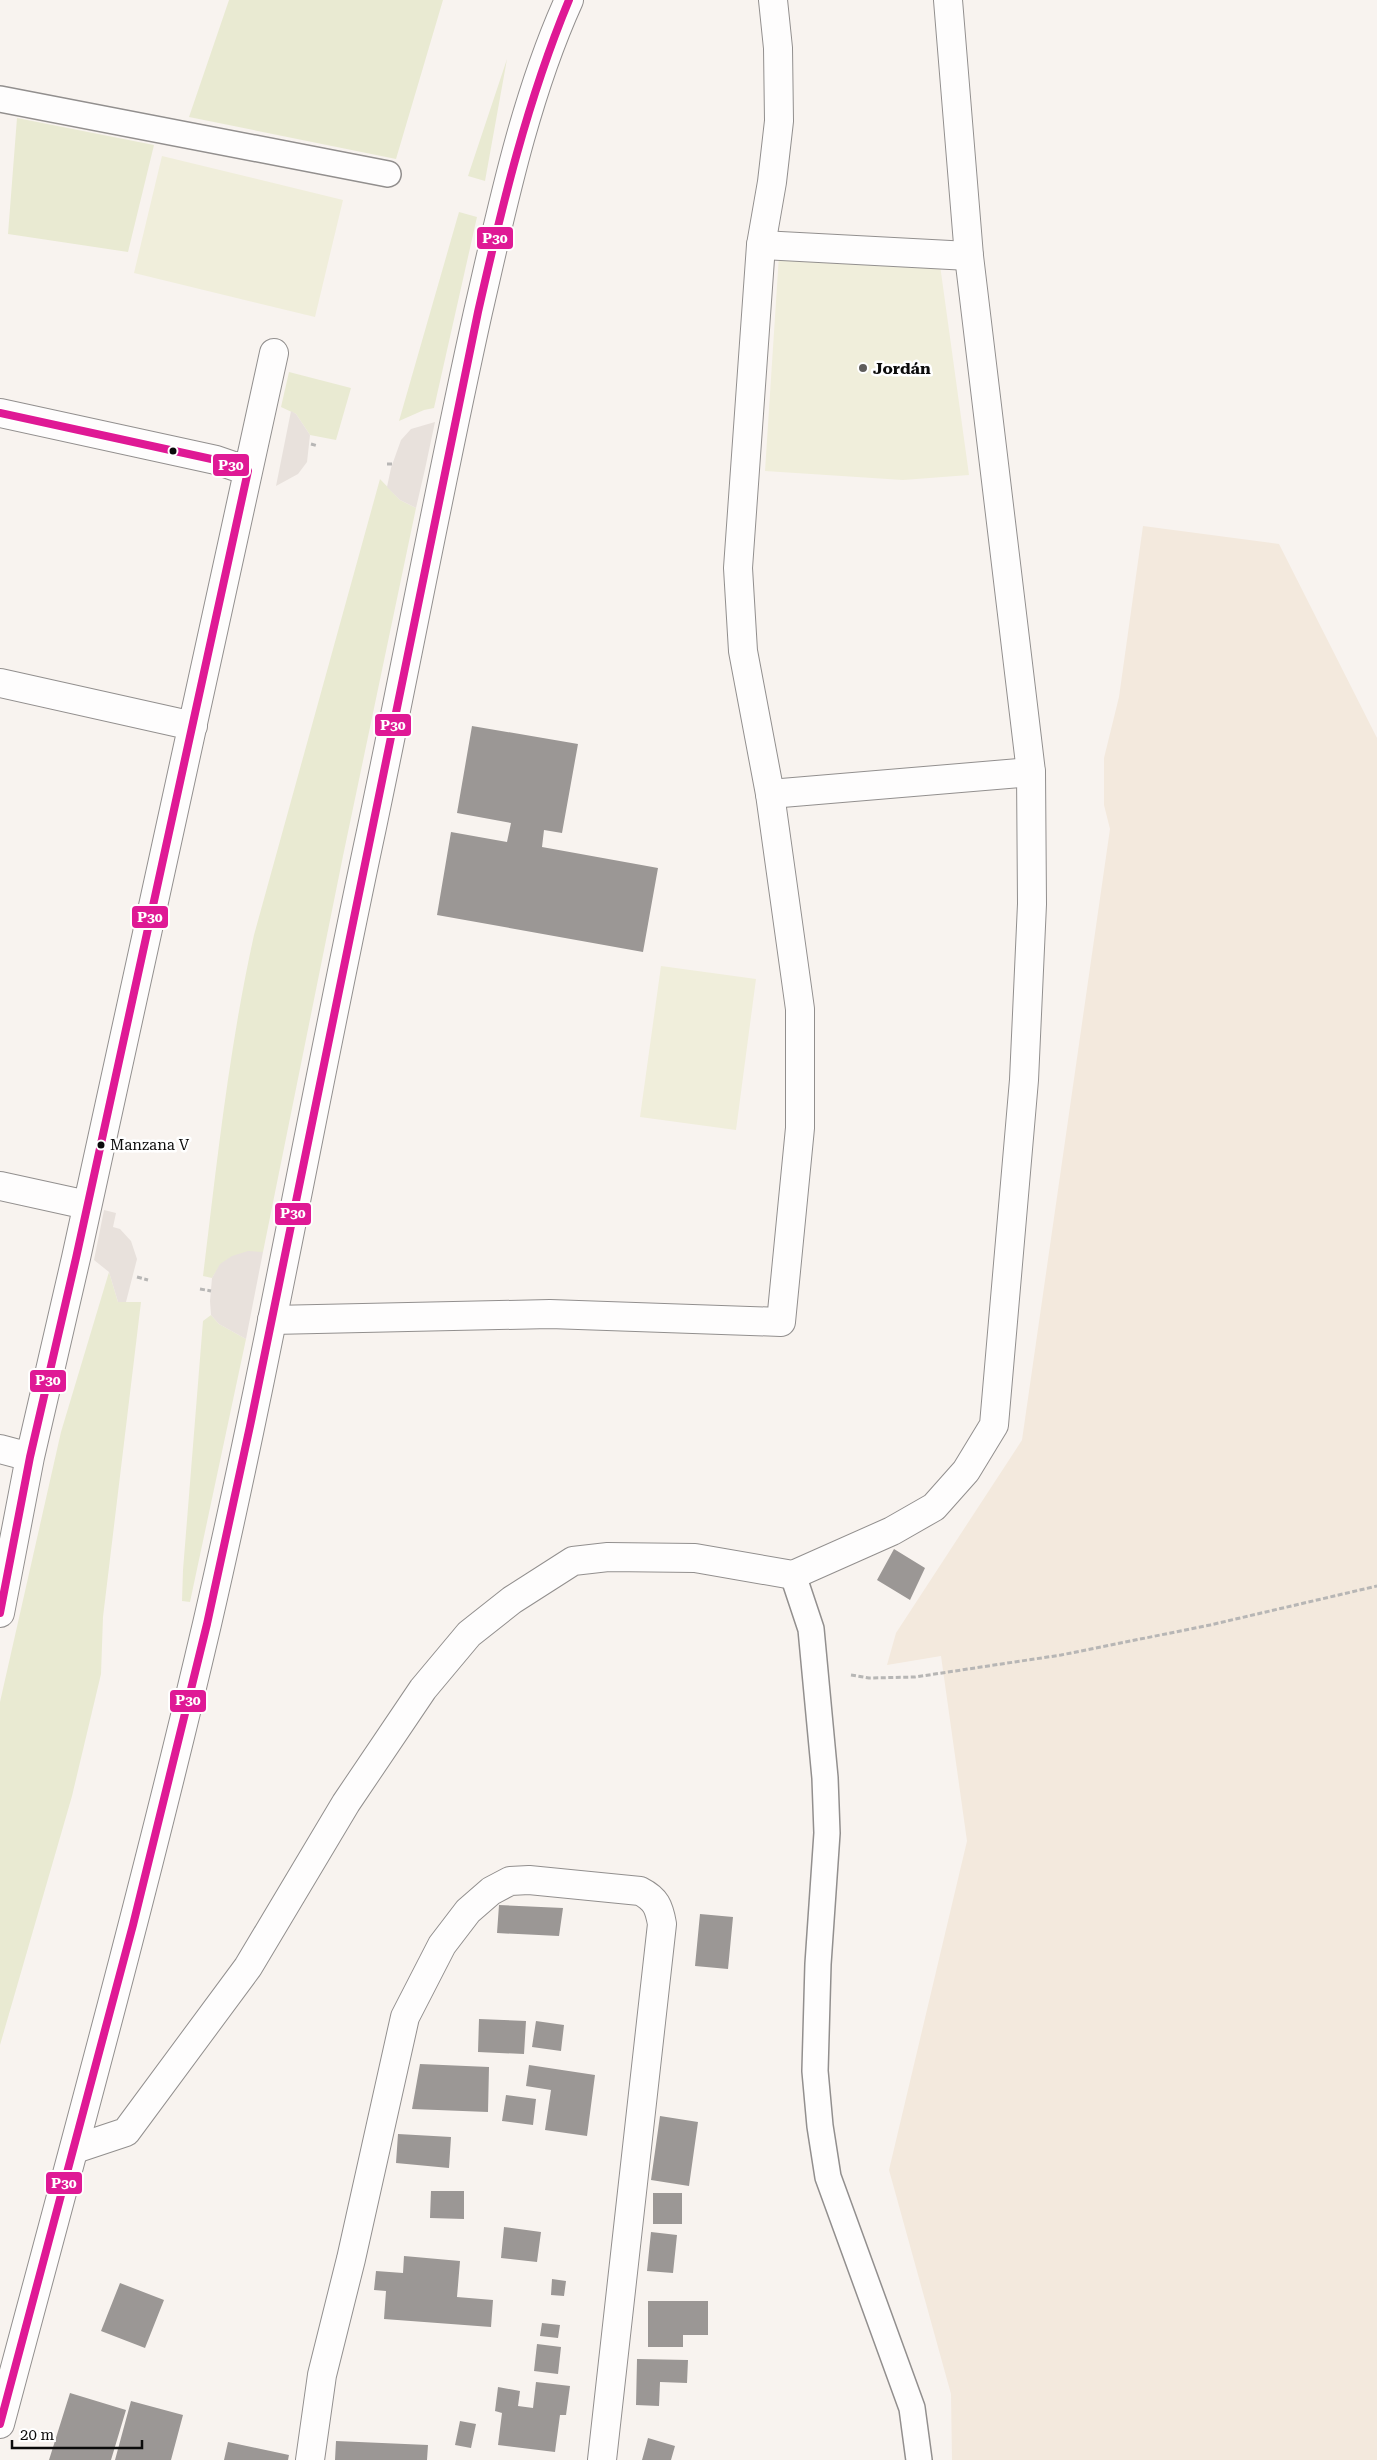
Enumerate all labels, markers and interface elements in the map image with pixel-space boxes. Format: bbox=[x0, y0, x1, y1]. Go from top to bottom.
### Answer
line badge: P30 bbox=[476, 226, 514, 250]
text: P30 bbox=[482, 230, 508, 246]
place label: Jordán bbox=[873, 359, 931, 378]
marker: Jordán bbox=[857, 362, 869, 374]
unlabelled marker bbox=[168, 446, 178, 456]
line badge: P30 bbox=[212, 453, 250, 477]
text: P30 bbox=[218, 457, 244, 473]
line badge: P30 bbox=[374, 713, 412, 737]
text: P30 bbox=[380, 717, 406, 733]
line badge: P30 bbox=[131, 905, 169, 929]
text: P30 bbox=[137, 909, 163, 925]
place label: Manzana V bbox=[110, 1136, 190, 1154]
marker: Manzana V bbox=[96, 1140, 106, 1150]
line badge: P30 bbox=[274, 1202, 312, 1226]
text: P30 bbox=[280, 1205, 306, 1221]
line badge: P30 bbox=[29, 1369, 67, 1393]
text: P30 bbox=[35, 1372, 61, 1388]
line badge: P30 bbox=[169, 1689, 207, 1713]
text: P30 bbox=[175, 1692, 201, 1708]
line badge: P30 bbox=[45, 2171, 83, 2195]
text: P30 bbox=[51, 2175, 77, 2191]
scale bar bbox=[12, 2418, 142, 2450]
text: 20 m bbox=[20, 2426, 55, 2444]

